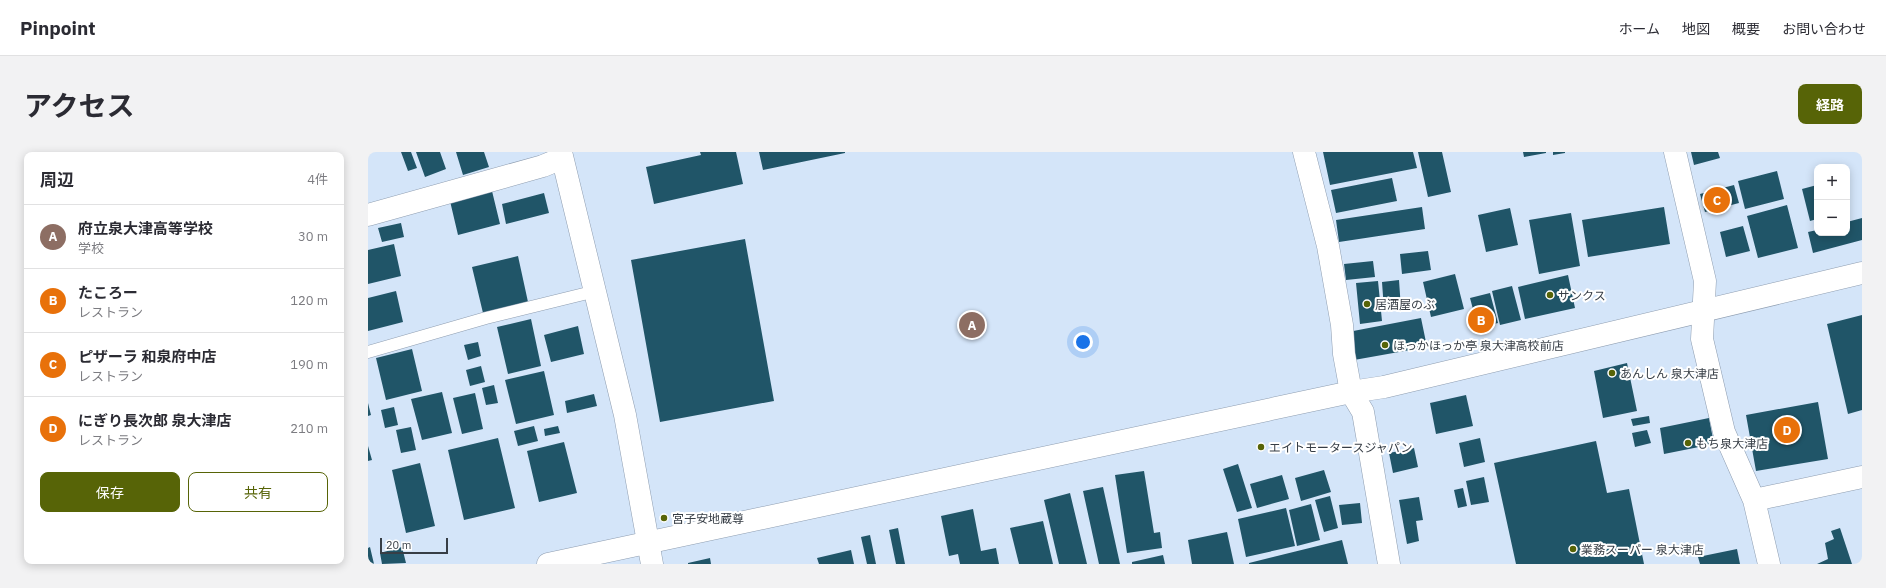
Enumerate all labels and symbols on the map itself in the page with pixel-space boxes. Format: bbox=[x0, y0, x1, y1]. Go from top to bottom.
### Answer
pin: C bbox=[1704, 185, 1730, 215]
place label: サンクス bbox=[1558, 288, 1606, 303]
marker: サンクス bbox=[1545, 290, 1555, 300]
place label: 居酒屋のぶ bbox=[1375, 297, 1435, 312]
marker: 居酒屋のぶ bbox=[1362, 299, 1372, 309]
pin: B bbox=[1468, 305, 1494, 335]
pin: A bbox=[959, 310, 985, 340]
your location bbox=[1073, 332, 1093, 352]
place label: ほっかほっか亭 泉大津高校前店 bbox=[1393, 338, 1564, 353]
marker: ほっかほっか亭 泉大津高校前店 bbox=[1380, 340, 1390, 350]
place label: あんしん 泉大津店 bbox=[1620, 366, 1719, 381]
marker: あんしん 泉大津店 bbox=[1607, 368, 1617, 378]
pin: D bbox=[1774, 415, 1800, 445]
place label: もち泉大津店 bbox=[1696, 436, 1768, 451]
marker: もち泉大津店 bbox=[1683, 438, 1693, 448]
place label: エイトモータースジャパン bbox=[1269, 440, 1412, 455]
marker: エイトモータースジャパン bbox=[1256, 442, 1266, 452]
place label: 宮子安地蔵尊 bbox=[672, 511, 744, 526]
marker: 宮子安地蔵尊 bbox=[659, 513, 669, 523]
scale bar bbox=[380, 536, 448, 555]
place label: 業務スーパー 泉大津店 bbox=[1581, 542, 1704, 557]
marker: 業務スーパー 泉大津店 bbox=[1568, 544, 1578, 554]

